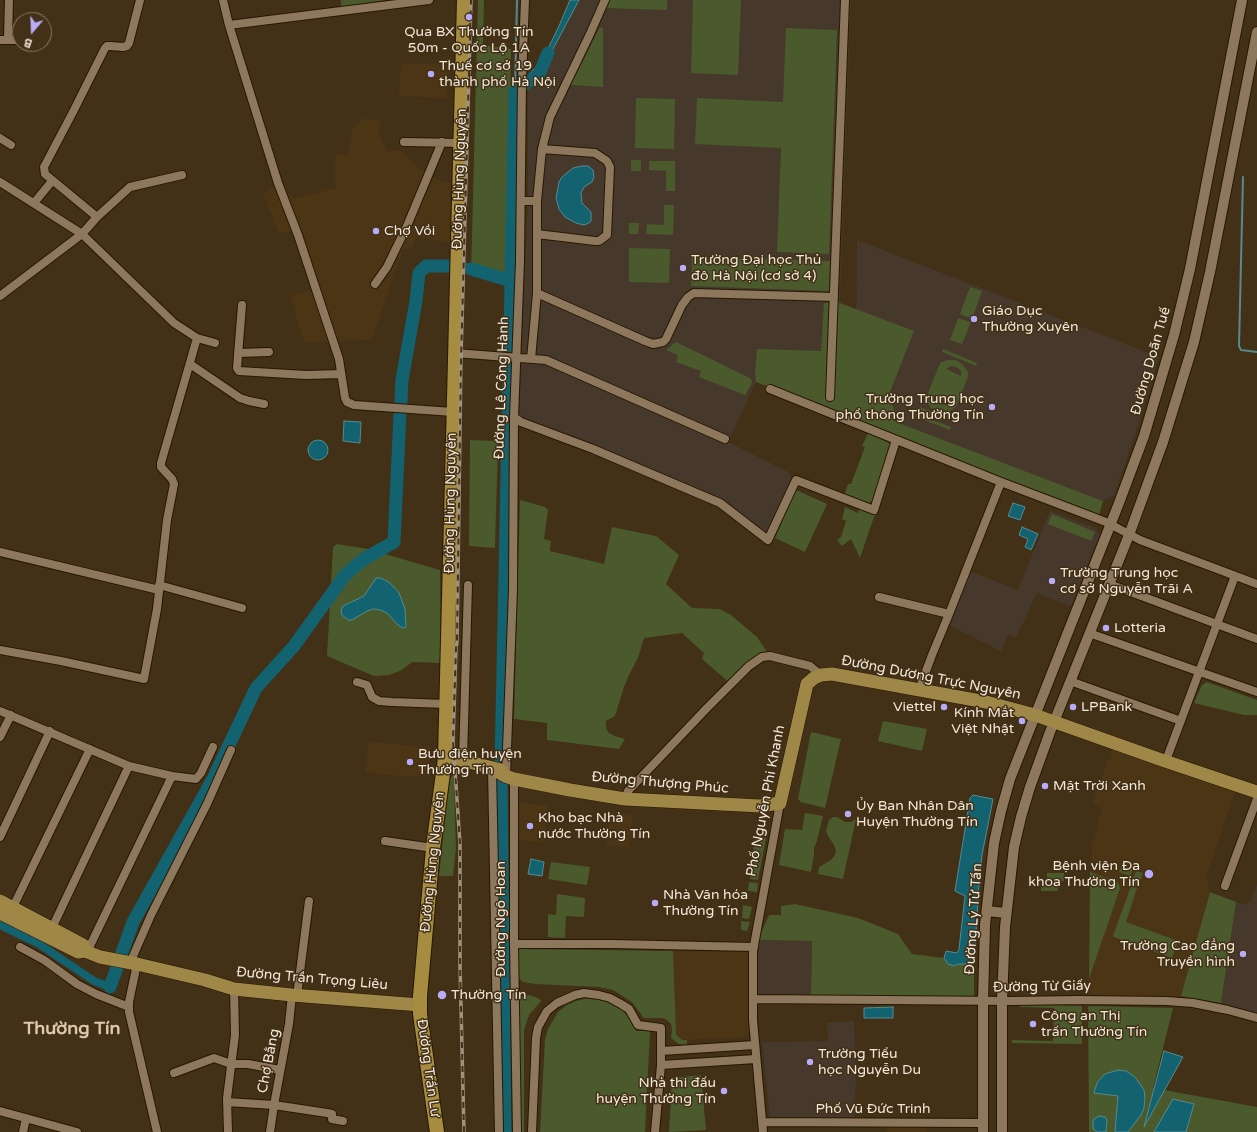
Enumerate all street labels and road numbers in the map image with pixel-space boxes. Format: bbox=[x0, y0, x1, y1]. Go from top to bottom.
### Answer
street label: Đường Hùng Nguyên bbox=[449, 108, 471, 250]
street label: Đường Doãn Tuế bbox=[1128, 305, 1174, 417]
street label: Đường Lê Công Hành bbox=[491, 316, 513, 460]
street label: Đường Hùng Nguyên bbox=[441, 432, 461, 574]
street label: Đường Dương Trực Nguyên bbox=[840, 652, 1022, 704]
street label: Phố Nguyễn Phi Khanh bbox=[743, 724, 789, 878]
street label: Đường Thượng Phúc bbox=[591, 769, 729, 797]
street label: Đường Hùng Nguyên bbox=[417, 791, 449, 933]
street label: Đường Ngô Hoan bbox=[493, 861, 509, 977]
street label: Đường Lý Tử Tấn bbox=[962, 863, 986, 975]
street label: Đường Trần Trọng Liêu bbox=[236, 964, 388, 994]
street label: Đường Từ Giấy bbox=[993, 978, 1091, 996]
street label: Đường Trần Lư bbox=[413, 1018, 443, 1118]
street label: Chợ Bằng bbox=[255, 1027, 283, 1095]
street label: Phố Vũ Đức Trinh bbox=[815, 1101, 931, 1117]

